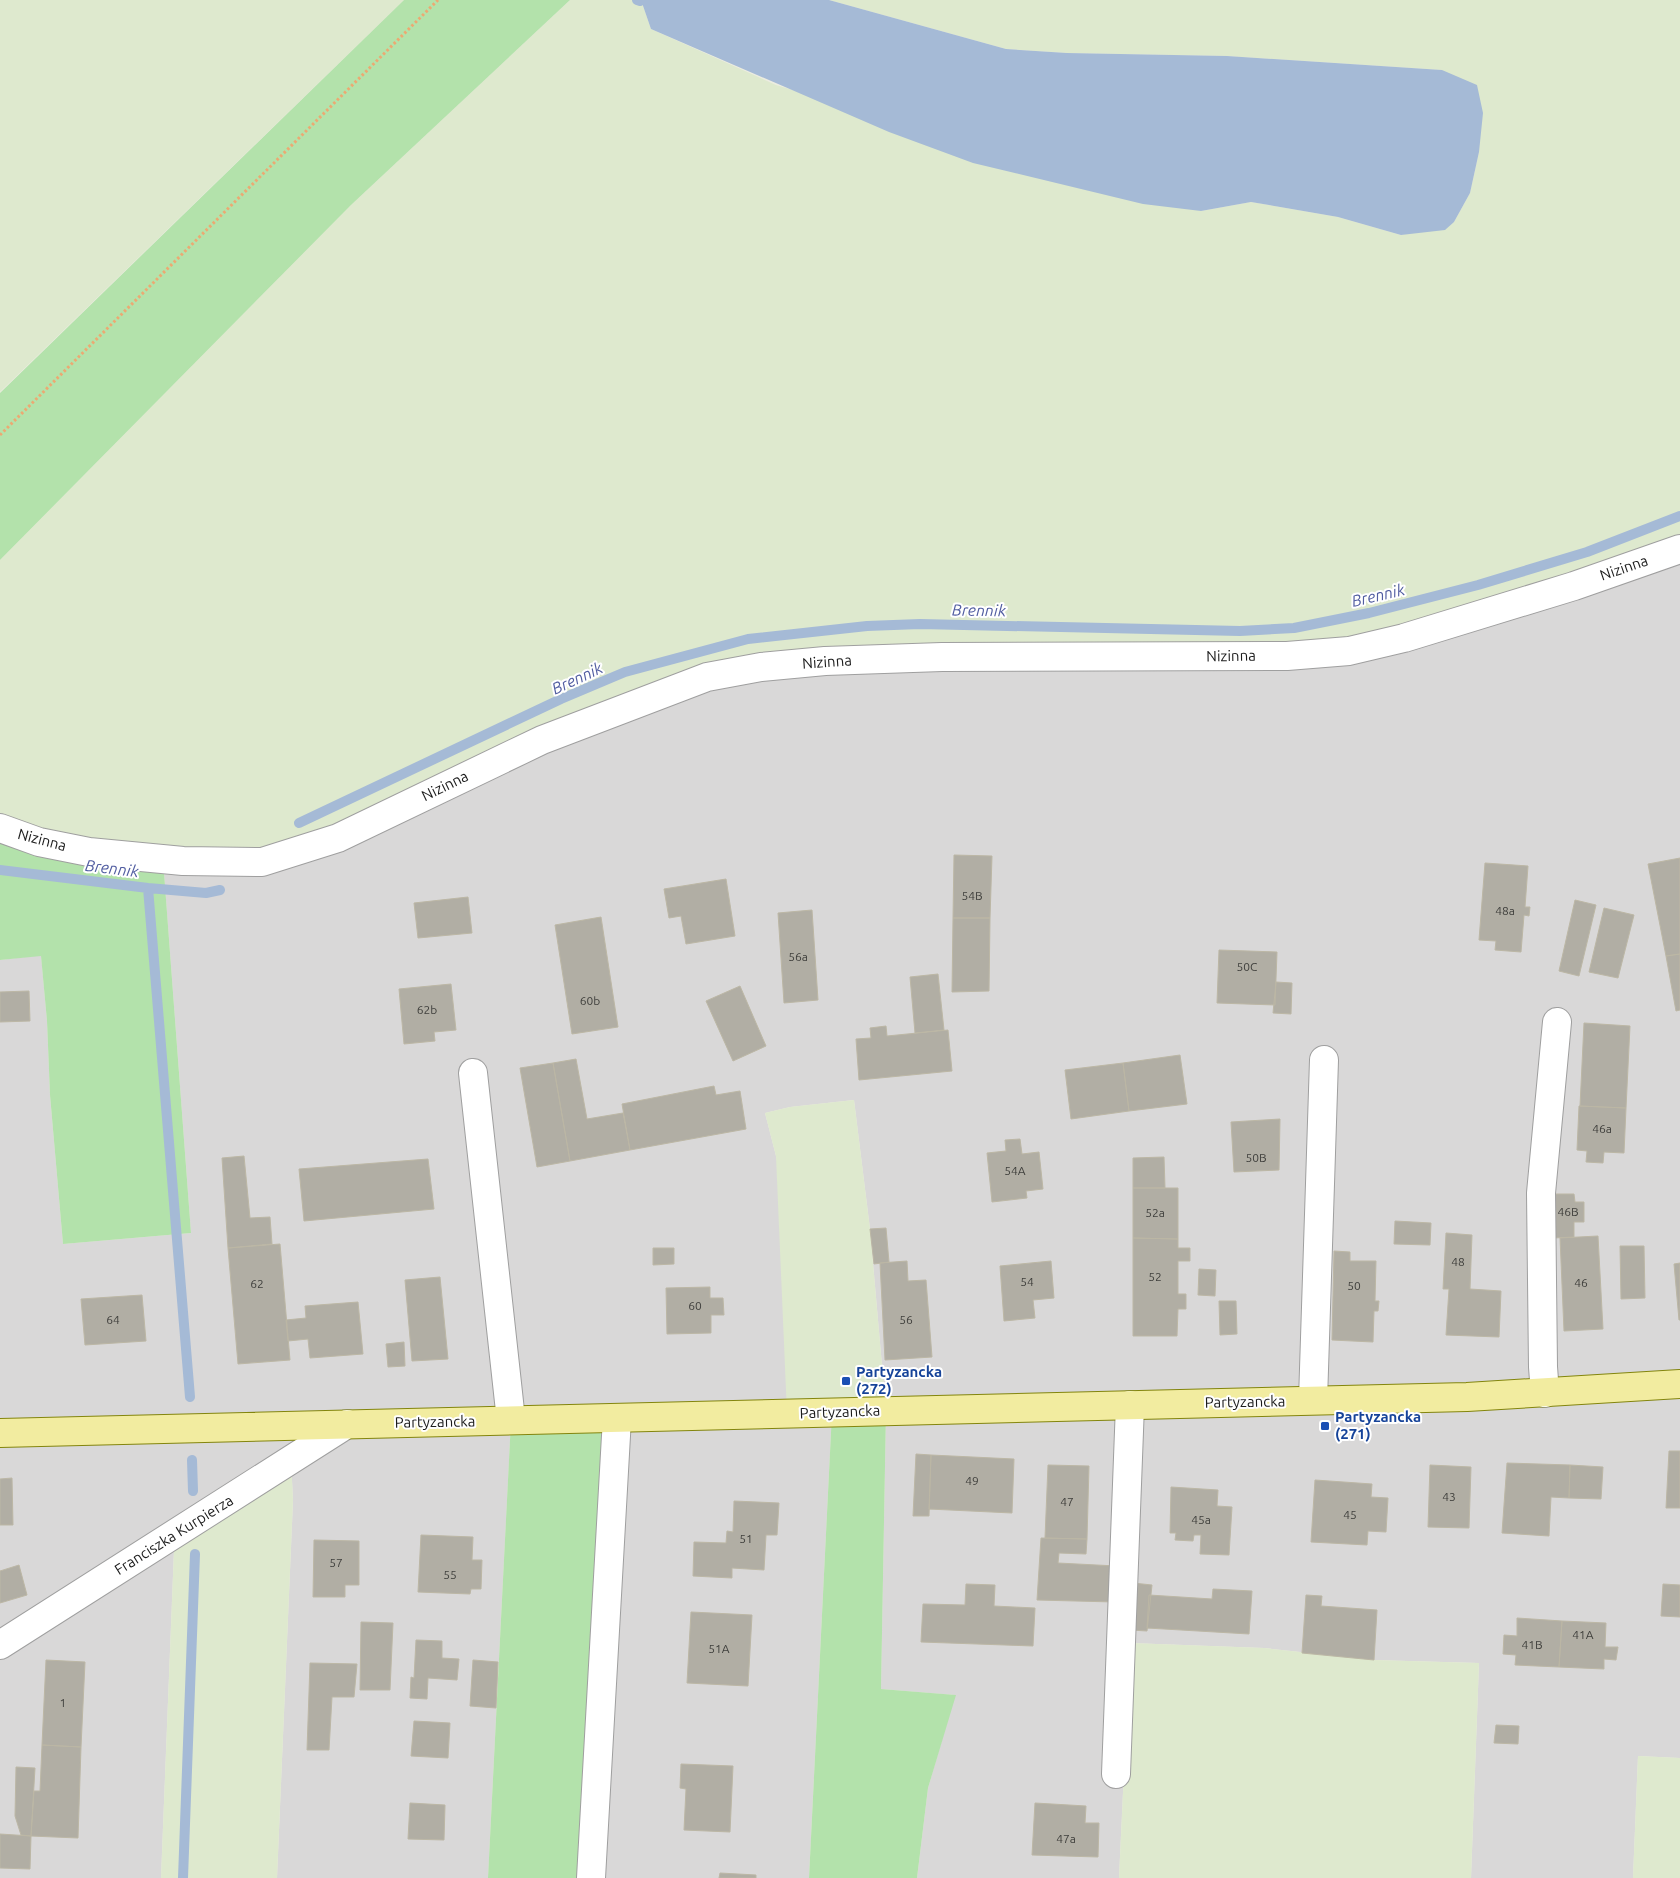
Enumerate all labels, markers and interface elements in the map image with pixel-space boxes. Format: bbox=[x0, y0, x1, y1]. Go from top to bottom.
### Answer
street label: Nizinna bbox=[1598, 551, 1650, 584]
water label: Brennik bbox=[1350, 580, 1407, 610]
water label: Brennik bbox=[952, 601, 1007, 619]
street label: Nizinna bbox=[1206, 647, 1256, 664]
street label: Nizinna bbox=[802, 651, 852, 672]
water label: Brennik bbox=[549, 658, 606, 698]
street label: Nizinna bbox=[419, 767, 471, 804]
street label: Nizinna bbox=[16, 825, 68, 854]
water label: Brennik bbox=[84, 856, 141, 880]
house number: 54B bbox=[961, 889, 983, 902]
house number: 48a bbox=[1495, 904, 1515, 917]
house number: 56a bbox=[788, 950, 808, 963]
house number: 50C bbox=[1237, 960, 1258, 973]
house number: 60b bbox=[580, 994, 600, 1007]
house number: 62b bbox=[417, 1003, 437, 1016]
house number: 46a bbox=[1592, 1122, 1612, 1135]
house number: 50B bbox=[1245, 1151, 1267, 1164]
house number: 54A bbox=[1004, 1164, 1026, 1177]
house number: 46B bbox=[1557, 1205, 1579, 1218]
house number: 52a bbox=[1145, 1206, 1165, 1219]
house number: 48 bbox=[1451, 1255, 1465, 1268]
house number: 52 bbox=[1148, 1270, 1162, 1283]
house number: 54 bbox=[1020, 1275, 1034, 1288]
house number: 46 bbox=[1574, 1276, 1588, 1289]
house number: 62 bbox=[250, 1277, 264, 1290]
house number: 50 bbox=[1347, 1279, 1361, 1292]
house number: 60 bbox=[688, 1299, 702, 1312]
house number: 64 bbox=[106, 1313, 120, 1326]
house number: 56 bbox=[899, 1313, 913, 1326]
place label: Partyzancka (272) bbox=[856, 1363, 942, 1397]
marker: Partyzancka (272) bbox=[840, 1375, 852, 1387]
street label: Partyzancka bbox=[1204, 1392, 1286, 1411]
street label: Partyzancka bbox=[799, 1402, 881, 1421]
place label: Partyzancka (271) bbox=[1335, 1408, 1421, 1442]
street label: Partyzancka bbox=[394, 1412, 476, 1431]
marker: Partyzancka (271) bbox=[1319, 1420, 1331, 1432]
house number: 49 bbox=[965, 1474, 979, 1487]
house number: 43 bbox=[1442, 1490, 1456, 1503]
street label: Franciszka Kurpierza bbox=[111, 1491, 236, 1578]
house number: 47 bbox=[1060, 1495, 1074, 1508]
house number: 45 bbox=[1343, 1508, 1357, 1521]
house number: 45a bbox=[1191, 1513, 1211, 1526]
house number: 51 bbox=[739, 1532, 753, 1545]
house number: 57 bbox=[329, 1556, 343, 1569]
house number: 55 bbox=[443, 1568, 457, 1581]
house number: 41A bbox=[1572, 1628, 1594, 1641]
house number: 41B bbox=[1521, 1638, 1543, 1651]
house number: 51A bbox=[708, 1642, 730, 1655]
house number: 1 bbox=[60, 1696, 66, 1709]
house number: 47a bbox=[1056, 1832, 1076, 1845]

